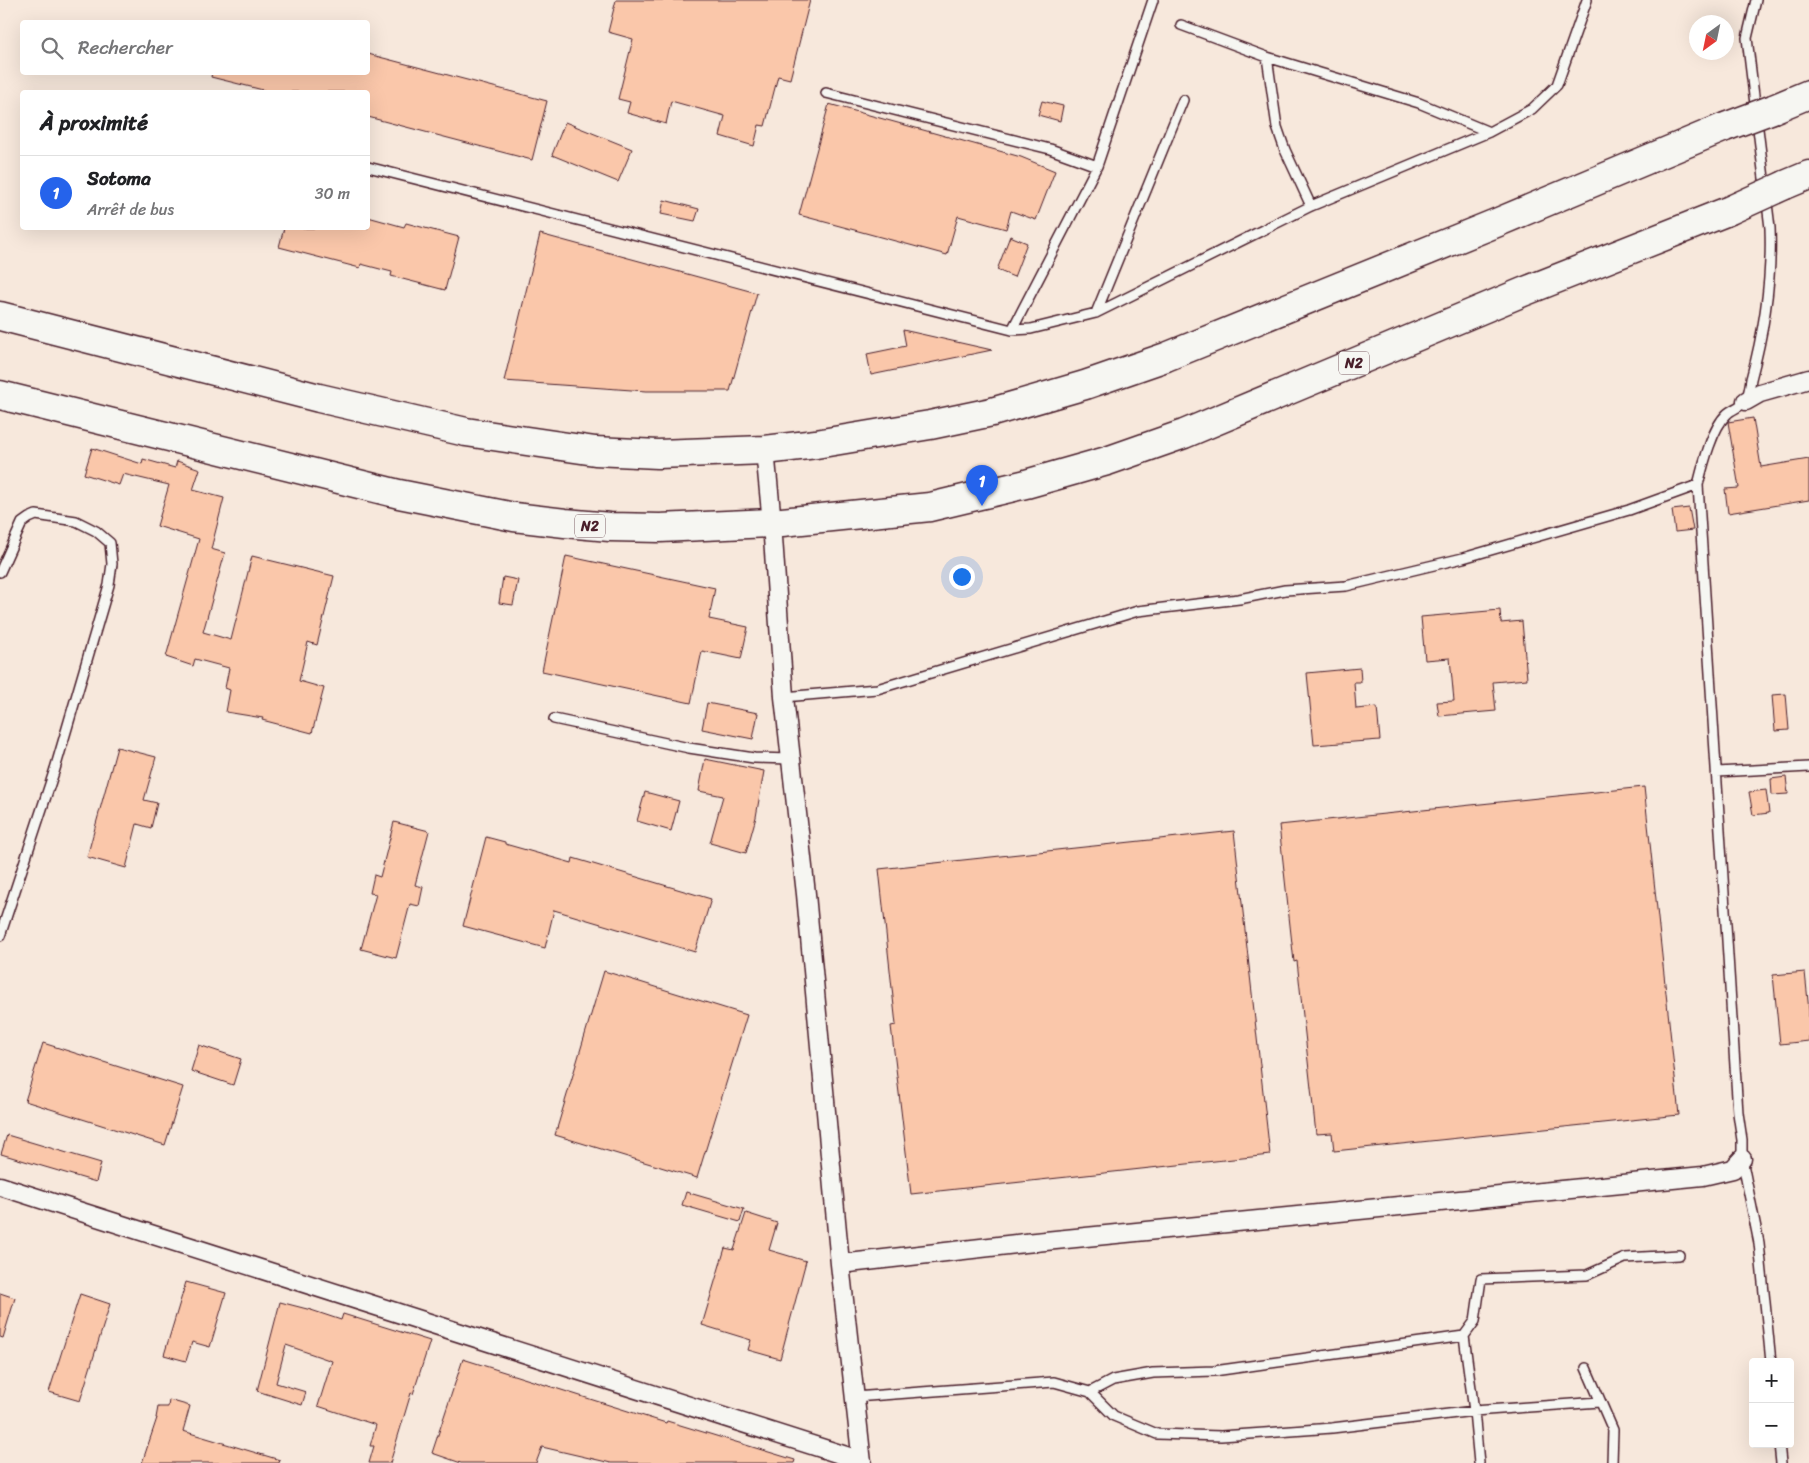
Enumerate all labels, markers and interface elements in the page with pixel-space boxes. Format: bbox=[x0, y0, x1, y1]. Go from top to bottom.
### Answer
north arrow bbox=[1689, 15, 1734, 60]
search box bbox=[20, 20, 370, 75]
text: Rechercher bbox=[78, 31, 173, 64]
icon: search bbox=[38, 34, 66, 62]
text: À proximité bbox=[40, 104, 148, 142]
text: Sotoma bbox=[87, 162, 151, 195]
text: 1 bbox=[53, 179, 59, 208]
text: 30 m bbox=[315, 179, 350, 208]
text: Arrêt de bus bbox=[87, 195, 174, 224]
road number: N2 bbox=[1339, 352, 1369, 374]
pin: 1 bbox=[966, 465, 998, 506]
road number: N2 bbox=[575, 514, 605, 538]
your location bbox=[949, 564, 975, 590]
map controls bbox=[1749, 1358, 1794, 1448]
button: + bbox=[1749, 1358, 1794, 1403]
button: − bbox=[1749, 1403, 1794, 1448]

